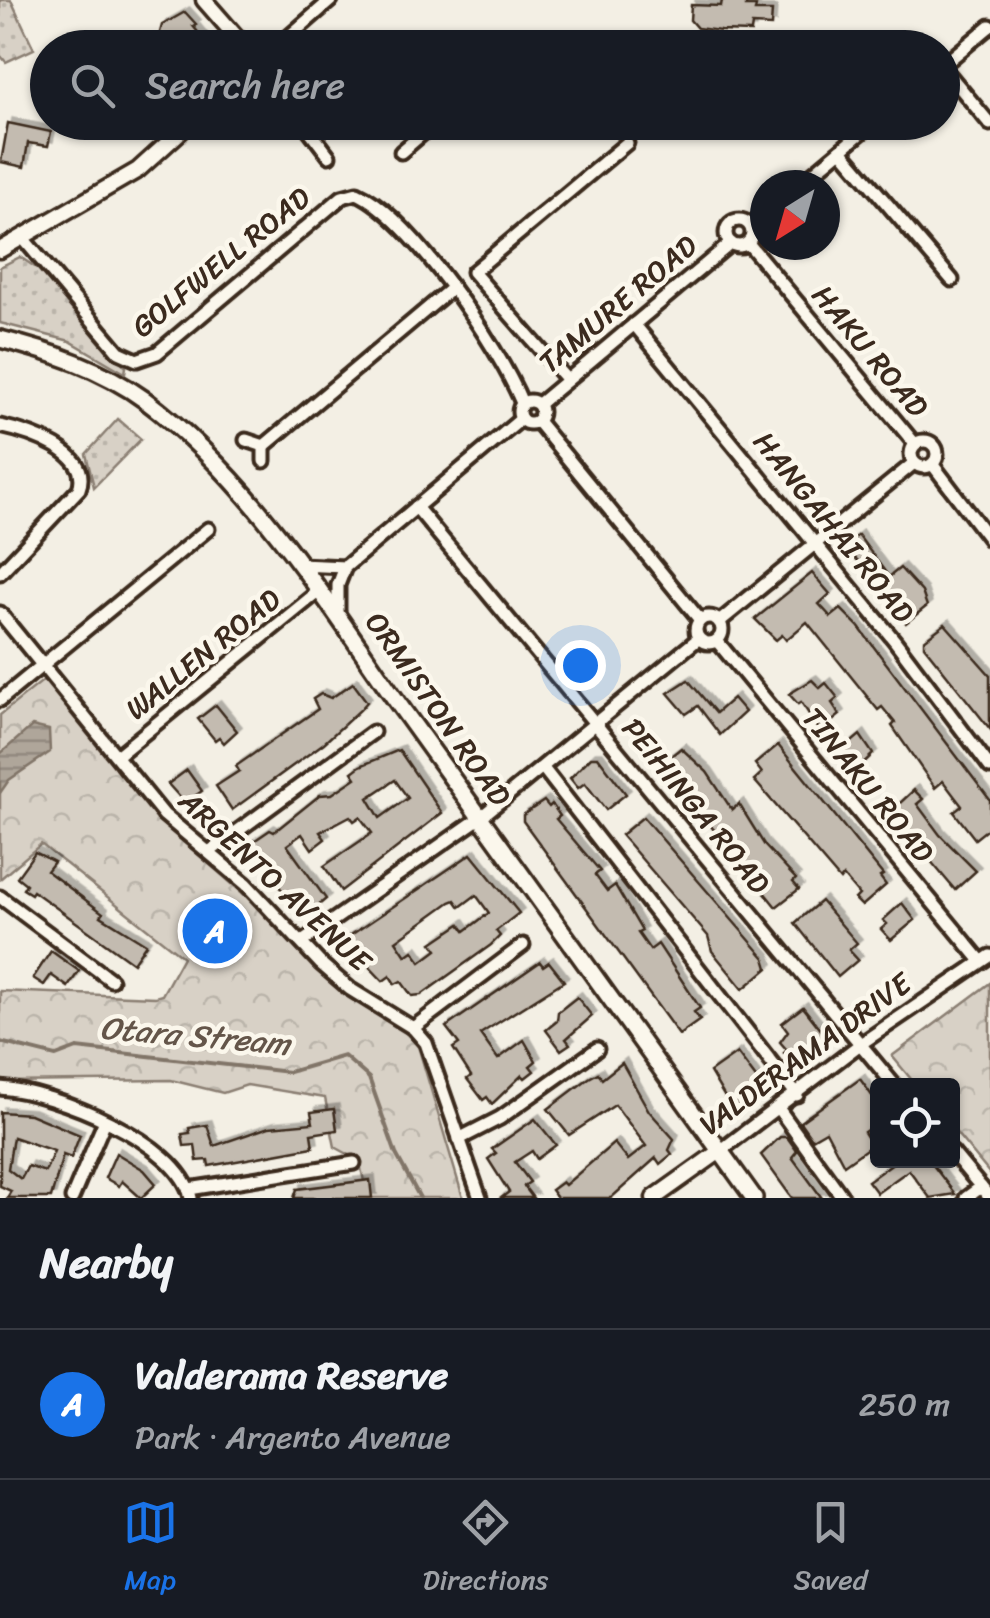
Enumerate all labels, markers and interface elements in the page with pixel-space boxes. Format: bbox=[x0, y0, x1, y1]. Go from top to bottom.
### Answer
search box bbox=[30, 30, 960, 140]
text: Search here bbox=[145, 52, 345, 119]
icon: search bbox=[65, 58, 120, 113]
north arrow bbox=[750, 170, 840, 260]
street label: GOLFWELL ROAD bbox=[119, 172, 323, 352]
street label: TAMURE ROAD bbox=[526, 220, 710, 388]
street label: HAKU ROAD bbox=[797, 272, 943, 430]
street label: HANGAHAI ROAD bbox=[739, 418, 929, 636]
street label: WALLEN ROAD bbox=[113, 574, 293, 734]
street label: ORMISTON ROAD bbox=[350, 600, 526, 818]
your location bbox=[555, 640, 606, 691]
street label: TINAKU ROAD bbox=[788, 695, 949, 876]
street label: PEIHINGA ROAD bbox=[607, 705, 785, 907]
street label: ARGENTO AVENUE bbox=[172, 783, 378, 979]
pin: A bbox=[182, 894, 248, 968]
street label: VALDERAMA DRIVE bbox=[687, 957, 925, 1150]
water label: Otara Stream bbox=[98, 999, 295, 1073]
map controls bbox=[870, 1078, 960, 1168]
button: locate bbox=[870, 1078, 960, 1168]
text: Nearby bbox=[40, 1226, 173, 1300]
text: Valderama Reserve bbox=[135, 1342, 448, 1409]
text: A bbox=[62, 1376, 83, 1433]
text: 250 m bbox=[859, 1376, 950, 1433]
text: Park · Argento Avenue bbox=[135, 1409, 451, 1466]
tab: Map bbox=[123, 1495, 178, 1604]
tab: Directions bbox=[423, 1495, 548, 1604]
tab: Saved bbox=[794, 1495, 867, 1604]

